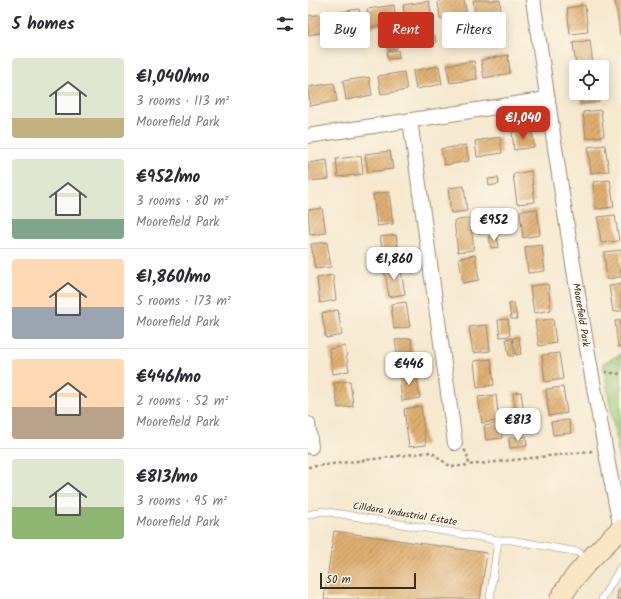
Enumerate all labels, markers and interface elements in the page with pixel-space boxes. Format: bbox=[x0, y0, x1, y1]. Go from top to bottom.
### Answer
text: 5 homes bbox=[12, 11, 75, 38]
chip: Buy bbox=[320, 12, 370, 48]
chip: Rent bbox=[378, 12, 434, 48]
chip: Filters bbox=[442, 12, 506, 48]
icon: filters bbox=[274, 13, 296, 35]
map controls bbox=[569, 60, 609, 100]
button: locate bbox=[569, 60, 609, 100]
text: €1,040/mo bbox=[136, 64, 210, 91]
icon: home bbox=[44, 74, 92, 122]
text: 3 rooms · 113 m² bbox=[136, 91, 229, 112]
pin: €1,040 bbox=[490, 106, 556, 140]
text: €1,040 bbox=[505, 108, 541, 129]
text: Moorefield Park bbox=[136, 112, 219, 133]
text: €952/mo bbox=[136, 164, 200, 191]
icon: home bbox=[44, 175, 92, 223]
text: 3 rooms · 80 m² bbox=[136, 191, 228, 212]
pin: €952 bbox=[470, 208, 518, 242]
text: €952 bbox=[480, 210, 508, 231]
text: Moorefield Park bbox=[136, 212, 219, 233]
pin: €1,860 bbox=[361, 247, 427, 281]
text: €1,860 bbox=[376, 249, 412, 270]
text: €1,860/mo bbox=[136, 264, 211, 291]
icon: home bbox=[44, 275, 92, 323]
street label: Moorefield Park bbox=[568, 282, 594, 348]
text: 5 rooms · 173 m² bbox=[136, 291, 231, 312]
text: Moorefield Park bbox=[136, 312, 219, 333]
pin: €446 bbox=[385, 352, 433, 386]
text: €446 bbox=[394, 354, 424, 375]
text: €446/mo bbox=[136, 364, 201, 391]
icon: home bbox=[44, 375, 92, 423]
text: 2 rooms · 52 m² bbox=[136, 391, 228, 412]
pin: €813 bbox=[494, 408, 542, 442]
text: €813 bbox=[505, 410, 531, 431]
text: Moorefield Park bbox=[136, 412, 219, 433]
text: €813/mo bbox=[136, 464, 198, 491]
icon: home bbox=[44, 475, 92, 523]
text: 3 rooms · 95 m² bbox=[136, 491, 227, 512]
street label: Cilldara Industrial Estate bbox=[352, 498, 459, 530]
text: Moorefield Park bbox=[136, 512, 219, 533]
scale bar bbox=[320, 571, 416, 590]
text: 50 m bbox=[326, 571, 351, 589]

